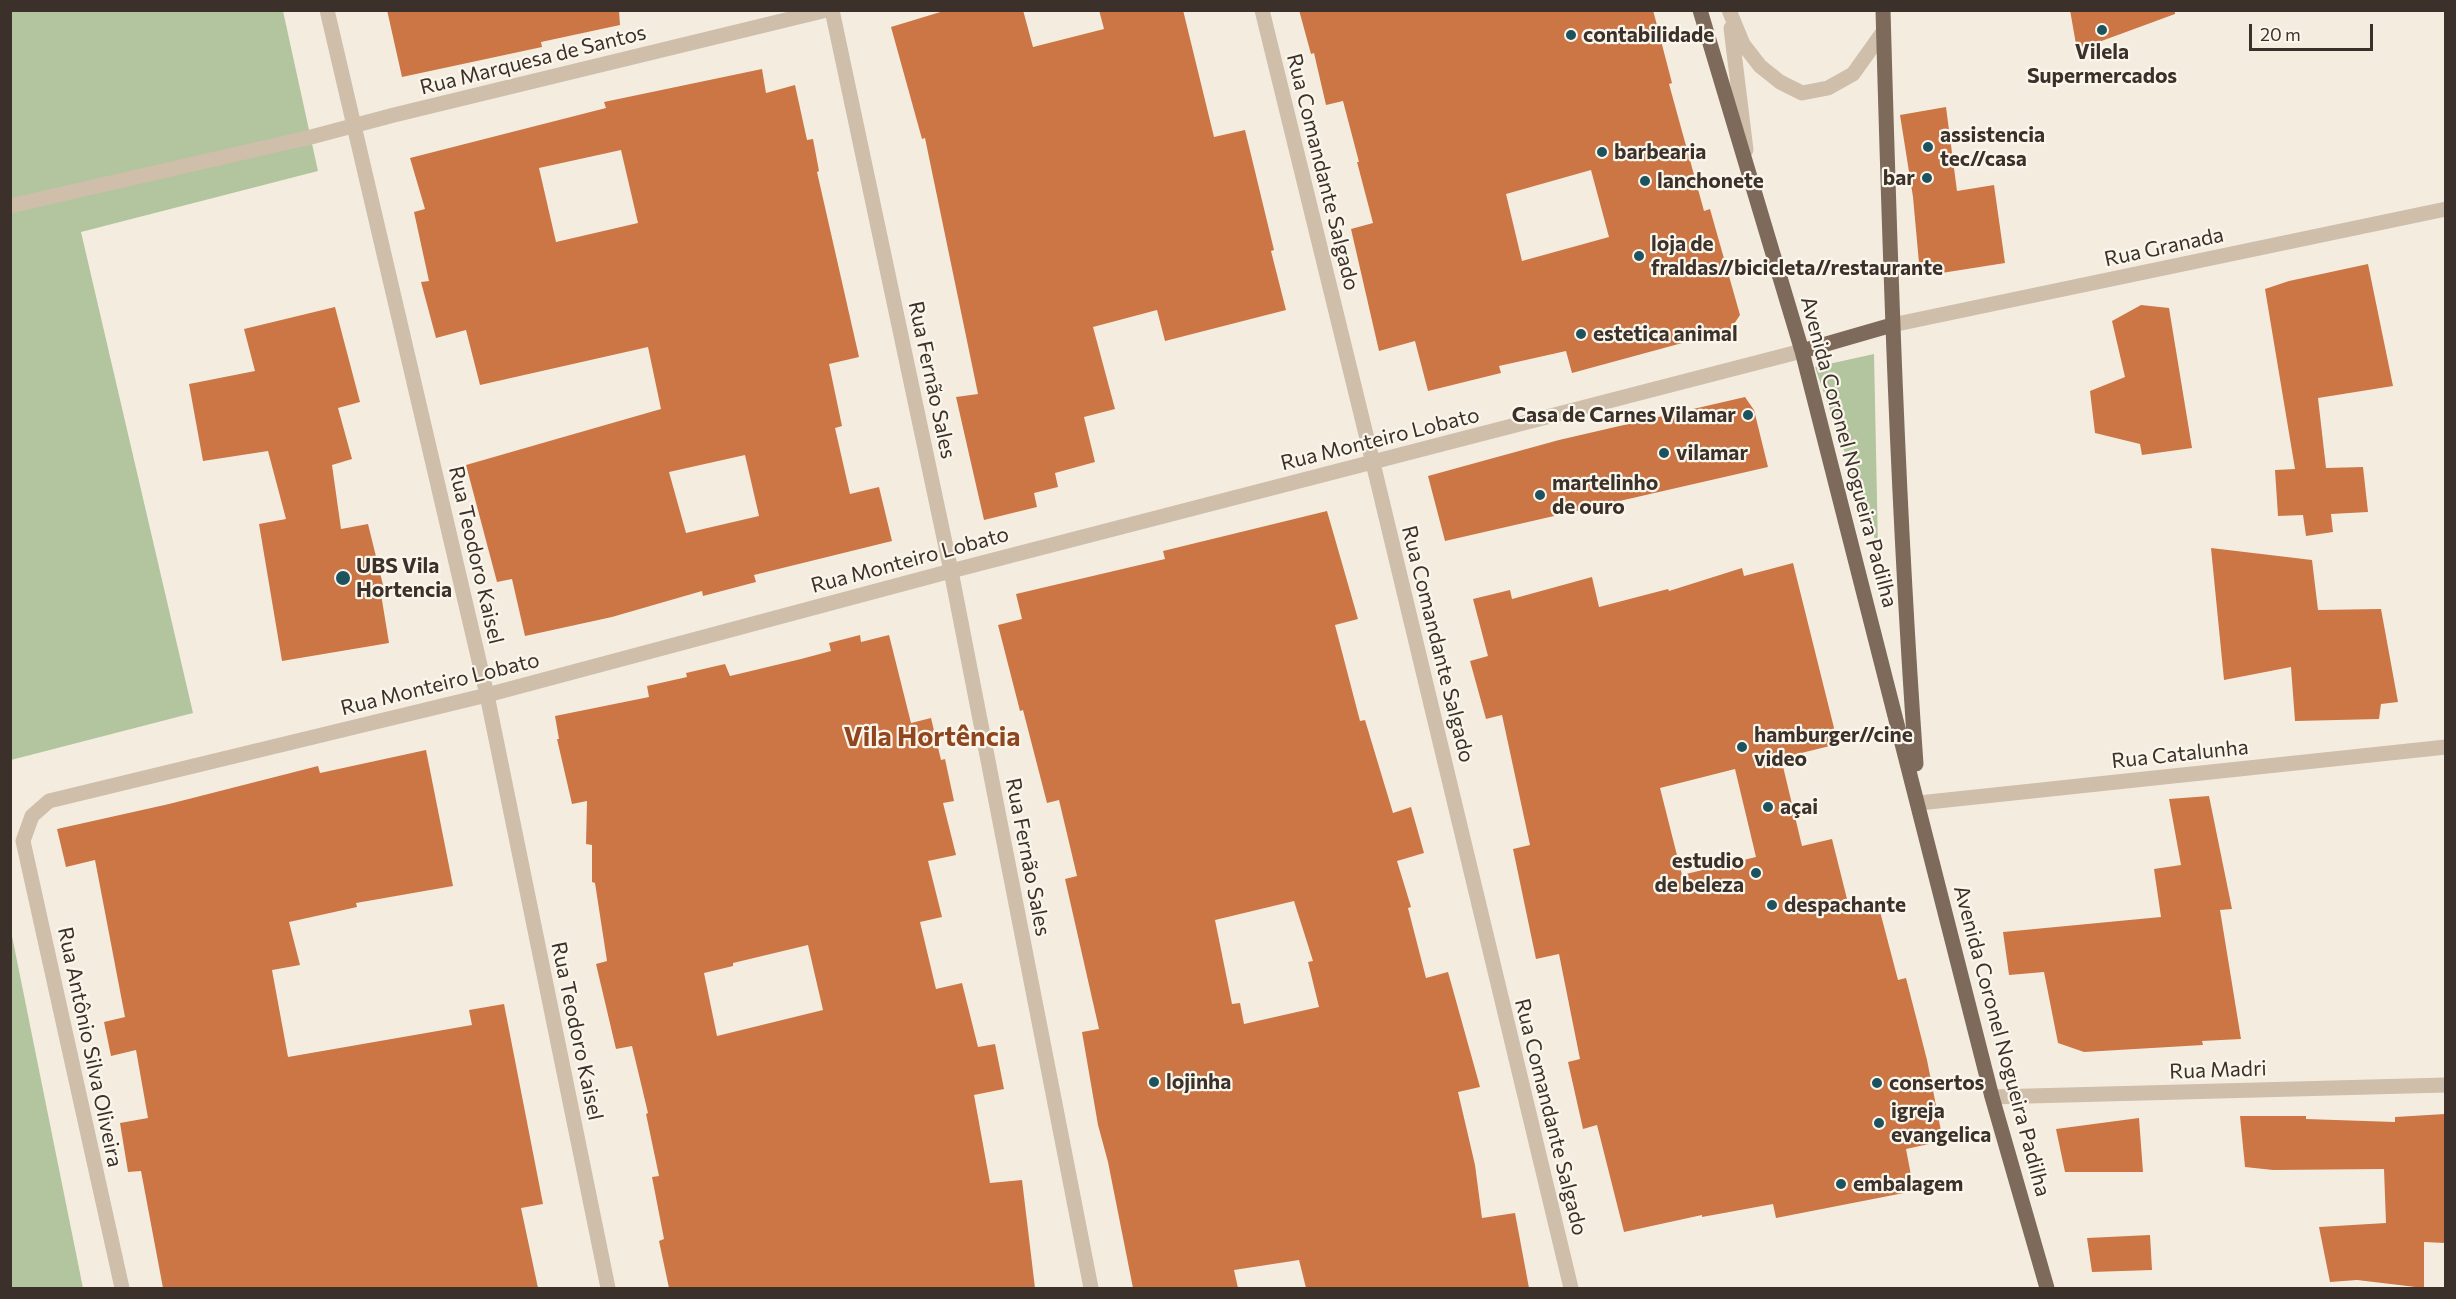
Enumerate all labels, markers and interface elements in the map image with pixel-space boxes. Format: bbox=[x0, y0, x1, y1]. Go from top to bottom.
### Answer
scale bar bbox=[2252, 12, 2376, 50]
street label: Rua Marquesa de Santos bbox=[417, 20, 649, 100]
place label: contabilidade bbox=[1583, 22, 1714, 48]
marker: Vilela Supermercados bbox=[2095, 23, 2109, 37]
text: 20 m bbox=[2260, 23, 2301, 45]
marker: contabilidade bbox=[1564, 28, 1578, 42]
place label: Vilela Supermercados bbox=[2027, 39, 2177, 89]
street label: Rua Comandante Salgado bbox=[1281, 51, 1365, 293]
place label: assistencia tec//casa bbox=[1940, 122, 2045, 172]
place label: barbearia bbox=[1614, 139, 1706, 165]
marker: assistencia tec//casa bbox=[1921, 140, 1935, 154]
marker: barbearia bbox=[1595, 145, 1609, 159]
place label: bar bbox=[1883, 165, 1915, 191]
place label: lanchonete bbox=[1657, 168, 1764, 194]
marker: bar bbox=[1920, 171, 1934, 185]
marker: lanchonete bbox=[1638, 174, 1652, 188]
street label: Rua Granada bbox=[2102, 222, 2226, 272]
place label: loja de fraldas//bicicleta//restaurante bbox=[1651, 231, 1943, 281]
marker: loja de fraldas//bicicleta//restaurante bbox=[1632, 249, 1646, 263]
street label: Avenida Coronel Nogueira Padilha bbox=[1795, 294, 1903, 610]
street label: Rua Fernão Sales bbox=[903, 299, 961, 461]
place label: estetica animal bbox=[1593, 321, 1738, 347]
marker: estetica animal bbox=[1574, 327, 1588, 341]
street label: Rua Monteiro Lobato bbox=[1278, 402, 1482, 476]
place label: Casa de Carnes Vilamar bbox=[1512, 402, 1736, 428]
marker: Casa de Carnes Vilamar bbox=[1741, 408, 1755, 422]
place label: vilamar bbox=[1676, 440, 1748, 466]
marker: vilamar bbox=[1657, 446, 1671, 460]
street label: Rua Teodoro Kaisel bbox=[443, 464, 509, 646]
place label: martelinho de ouro bbox=[1552, 470, 1658, 520]
marker: martelinho de ouro bbox=[1533, 488, 1547, 502]
street label: Rua Monteiro Lobato bbox=[808, 521, 1012, 599]
street label: Rua Comandante Salgado bbox=[1396, 523, 1480, 765]
place label: UBS Vila Hortencia bbox=[356, 553, 452, 603]
marker: UBS Vila Hortencia bbox=[334, 569, 352, 587]
street label: Rua Monteiro Lobato bbox=[338, 647, 542, 721]
district label: Vila Hortência bbox=[844, 721, 1020, 753]
place label: hamburger//cine video bbox=[1754, 722, 1913, 772]
street label: Rua Catalunha bbox=[2110, 734, 2250, 774]
marker: hamburger//cine video bbox=[1735, 740, 1749, 754]
street label: Rua Fernão Sales bbox=[1000, 776, 1056, 938]
place label: açai bbox=[1780, 794, 1818, 820]
marker: açai bbox=[1761, 800, 1775, 814]
place label: estudio de beleza bbox=[1654, 848, 1744, 898]
marker: estudio de beleza bbox=[1749, 866, 1763, 880]
street label: Avenida Coronel Nogueira Padilha bbox=[1948, 883, 2056, 1199]
place label: despachante bbox=[1784, 892, 1906, 918]
marker: despachante bbox=[1765, 898, 1779, 912]
street label: Rua Antônio Silva Oliveira bbox=[52, 925, 128, 1169]
street label: Rua Teodoro Kaisel bbox=[546, 939, 608, 1123]
street label: Rua Comandante Salgado bbox=[1509, 996, 1593, 1238]
street label: Rua Madri bbox=[2169, 1056, 2267, 1084]
place label: lojinha bbox=[1166, 1069, 1231, 1095]
place label: consertos bbox=[1889, 1070, 1984, 1096]
marker: lojinha bbox=[1147, 1075, 1161, 1089]
marker: consertos bbox=[1870, 1076, 1884, 1090]
place label: igreja evangelica bbox=[1891, 1098, 1991, 1148]
marker: igreja evangelica bbox=[1872, 1116, 1886, 1130]
place label: embalagem bbox=[1853, 1171, 1963, 1197]
marker: embalagem bbox=[1834, 1177, 1848, 1191]

